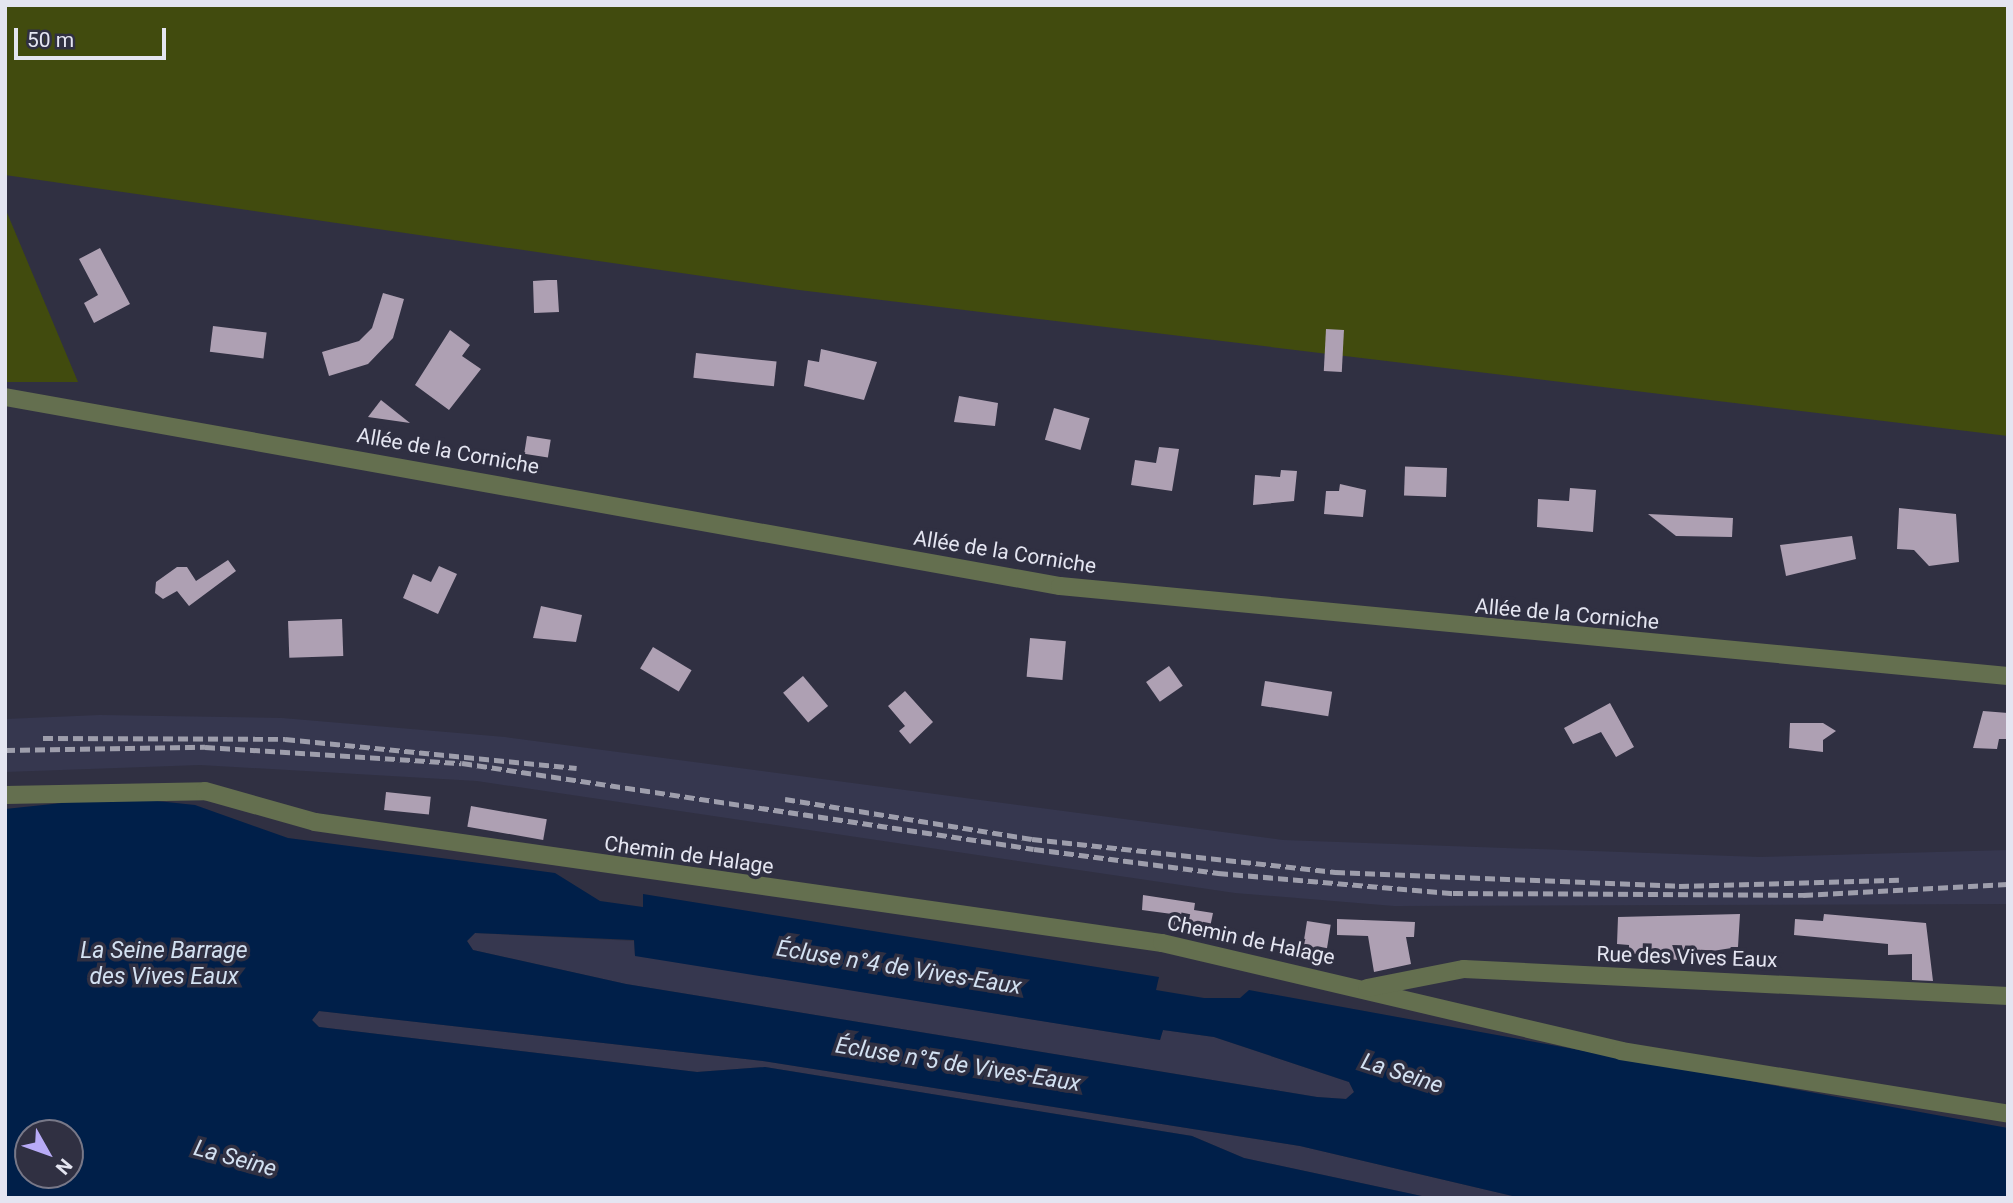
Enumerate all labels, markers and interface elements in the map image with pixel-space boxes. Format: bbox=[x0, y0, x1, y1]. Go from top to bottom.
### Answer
scale bar bbox=[18, 14, 170, 58]
text: 50 m bbox=[27, 28, 74, 52]
street label: Allée de la Corniche bbox=[355, 423, 541, 479]
street label: Allée de la Corniche bbox=[912, 525, 1098, 579]
street label: Allée de la Corniche bbox=[1474, 593, 1660, 635]
street label: Chemin de Halage bbox=[603, 831, 775, 879]
street label: Chemin de Halage bbox=[1165, 910, 1337, 970]
water label: Écluse n°4 de Vives-Eaux bbox=[775, 935, 1023, 1001]
water label: La Seine Barrage des Vives Eaux bbox=[80, 937, 248, 991]
street label: Rue des Vives Eaux bbox=[1596, 941, 1778, 973]
water label: Écluse n°5 de Vives-Eaux bbox=[834, 1032, 1082, 1098]
water label: La Seine bbox=[1358, 1048, 1446, 1100]
north arrow bbox=[14, 1119, 84, 1189]
water label: La Seine bbox=[191, 1135, 279, 1183]
text: N bbox=[51, 1154, 77, 1179]

